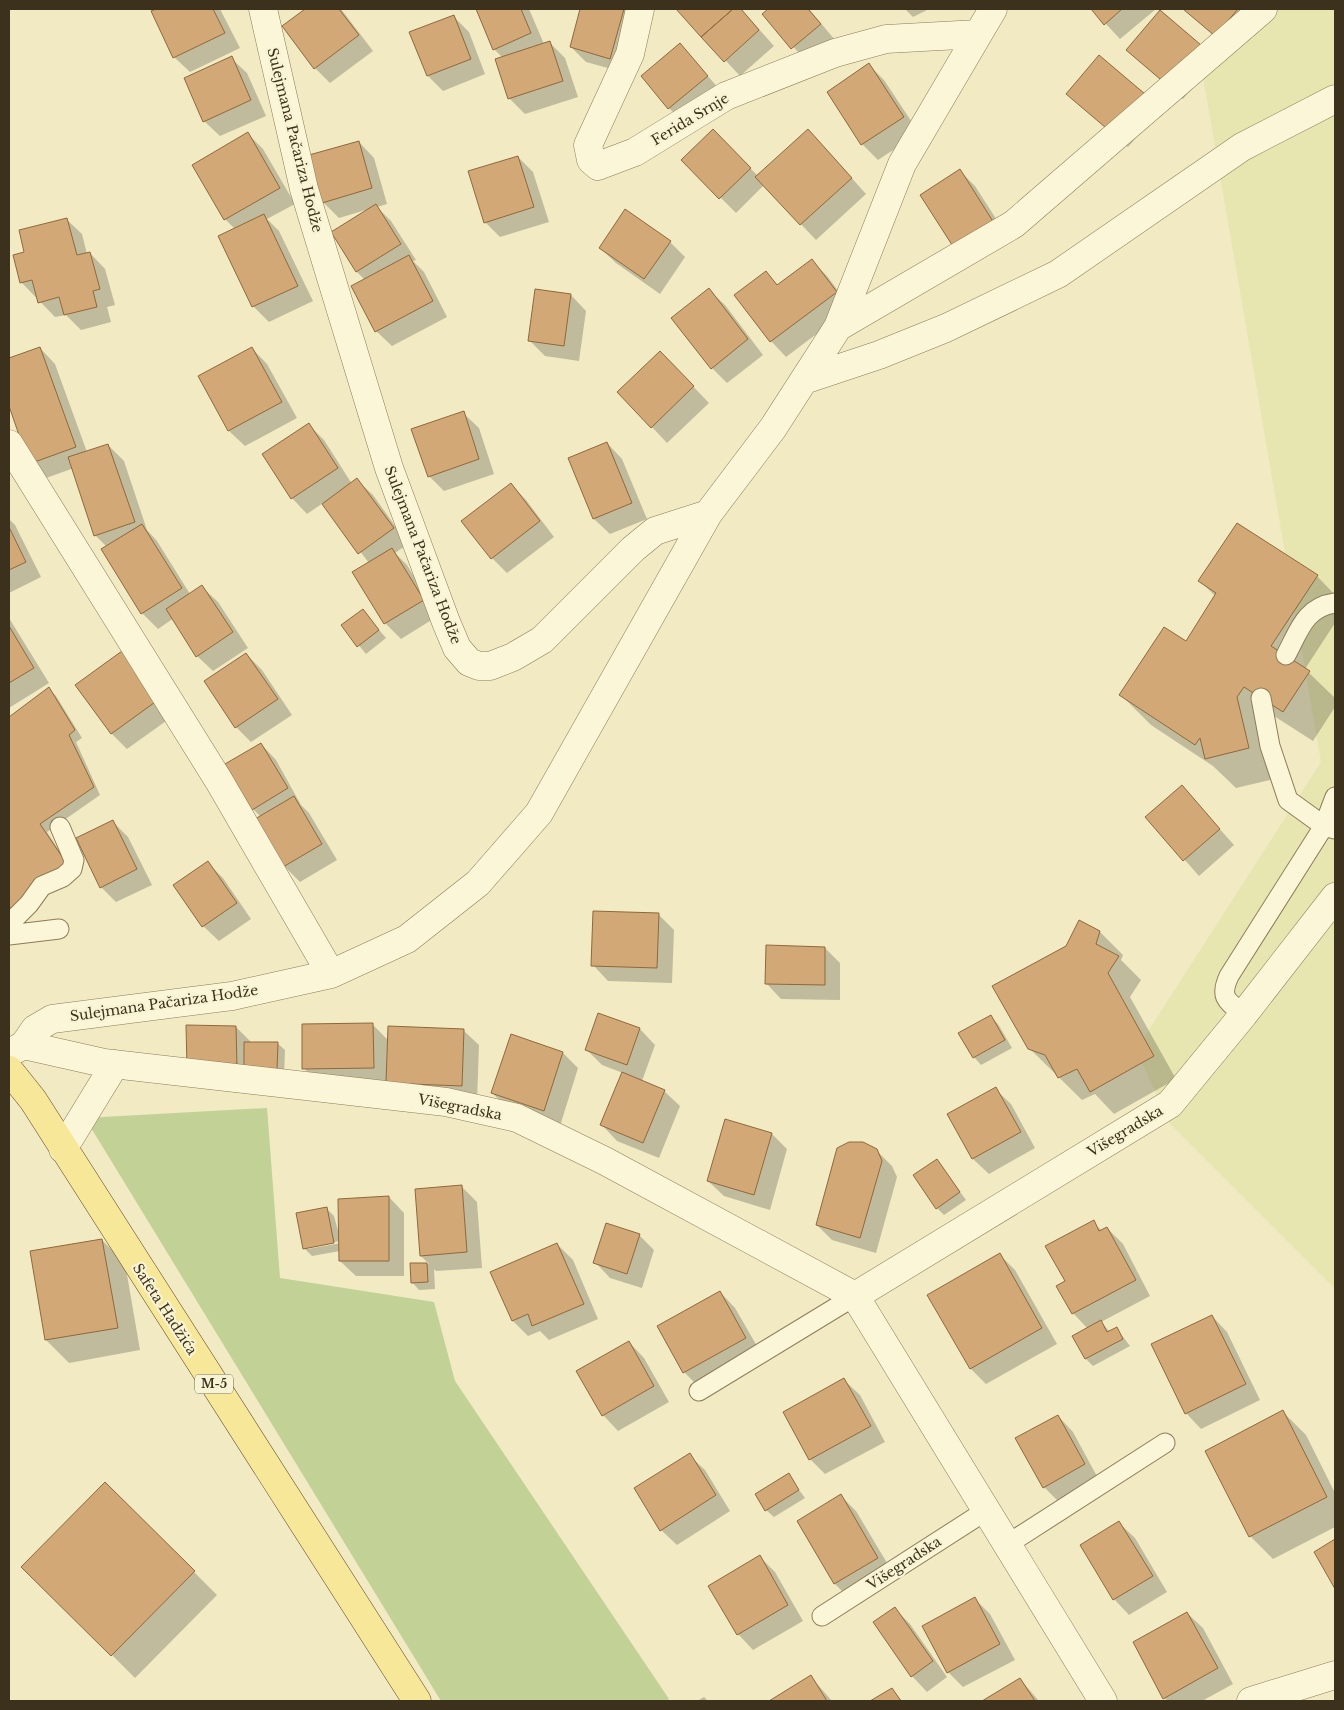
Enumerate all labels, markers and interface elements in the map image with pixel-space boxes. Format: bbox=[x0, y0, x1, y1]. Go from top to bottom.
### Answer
street label: Sulejmana Pačariza Hodže bbox=[263, 46, 327, 234]
street label: Ferida Srnje bbox=[648, 89, 732, 149]
street label: Sulejmana Pačariza Hodže bbox=[381, 463, 465, 647]
street label: Sulejmana Pačariza Hodže bbox=[69, 981, 259, 1025]
street label: Višegradska bbox=[416, 1090, 504, 1124]
street label: Višegradska bbox=[1083, 1101, 1166, 1161]
street label: Safeta Hadžića bbox=[129, 1260, 201, 1358]
road number: M-5 bbox=[195, 1375, 233, 1394]
street label: Višegradska bbox=[863, 1532, 945, 1594]

